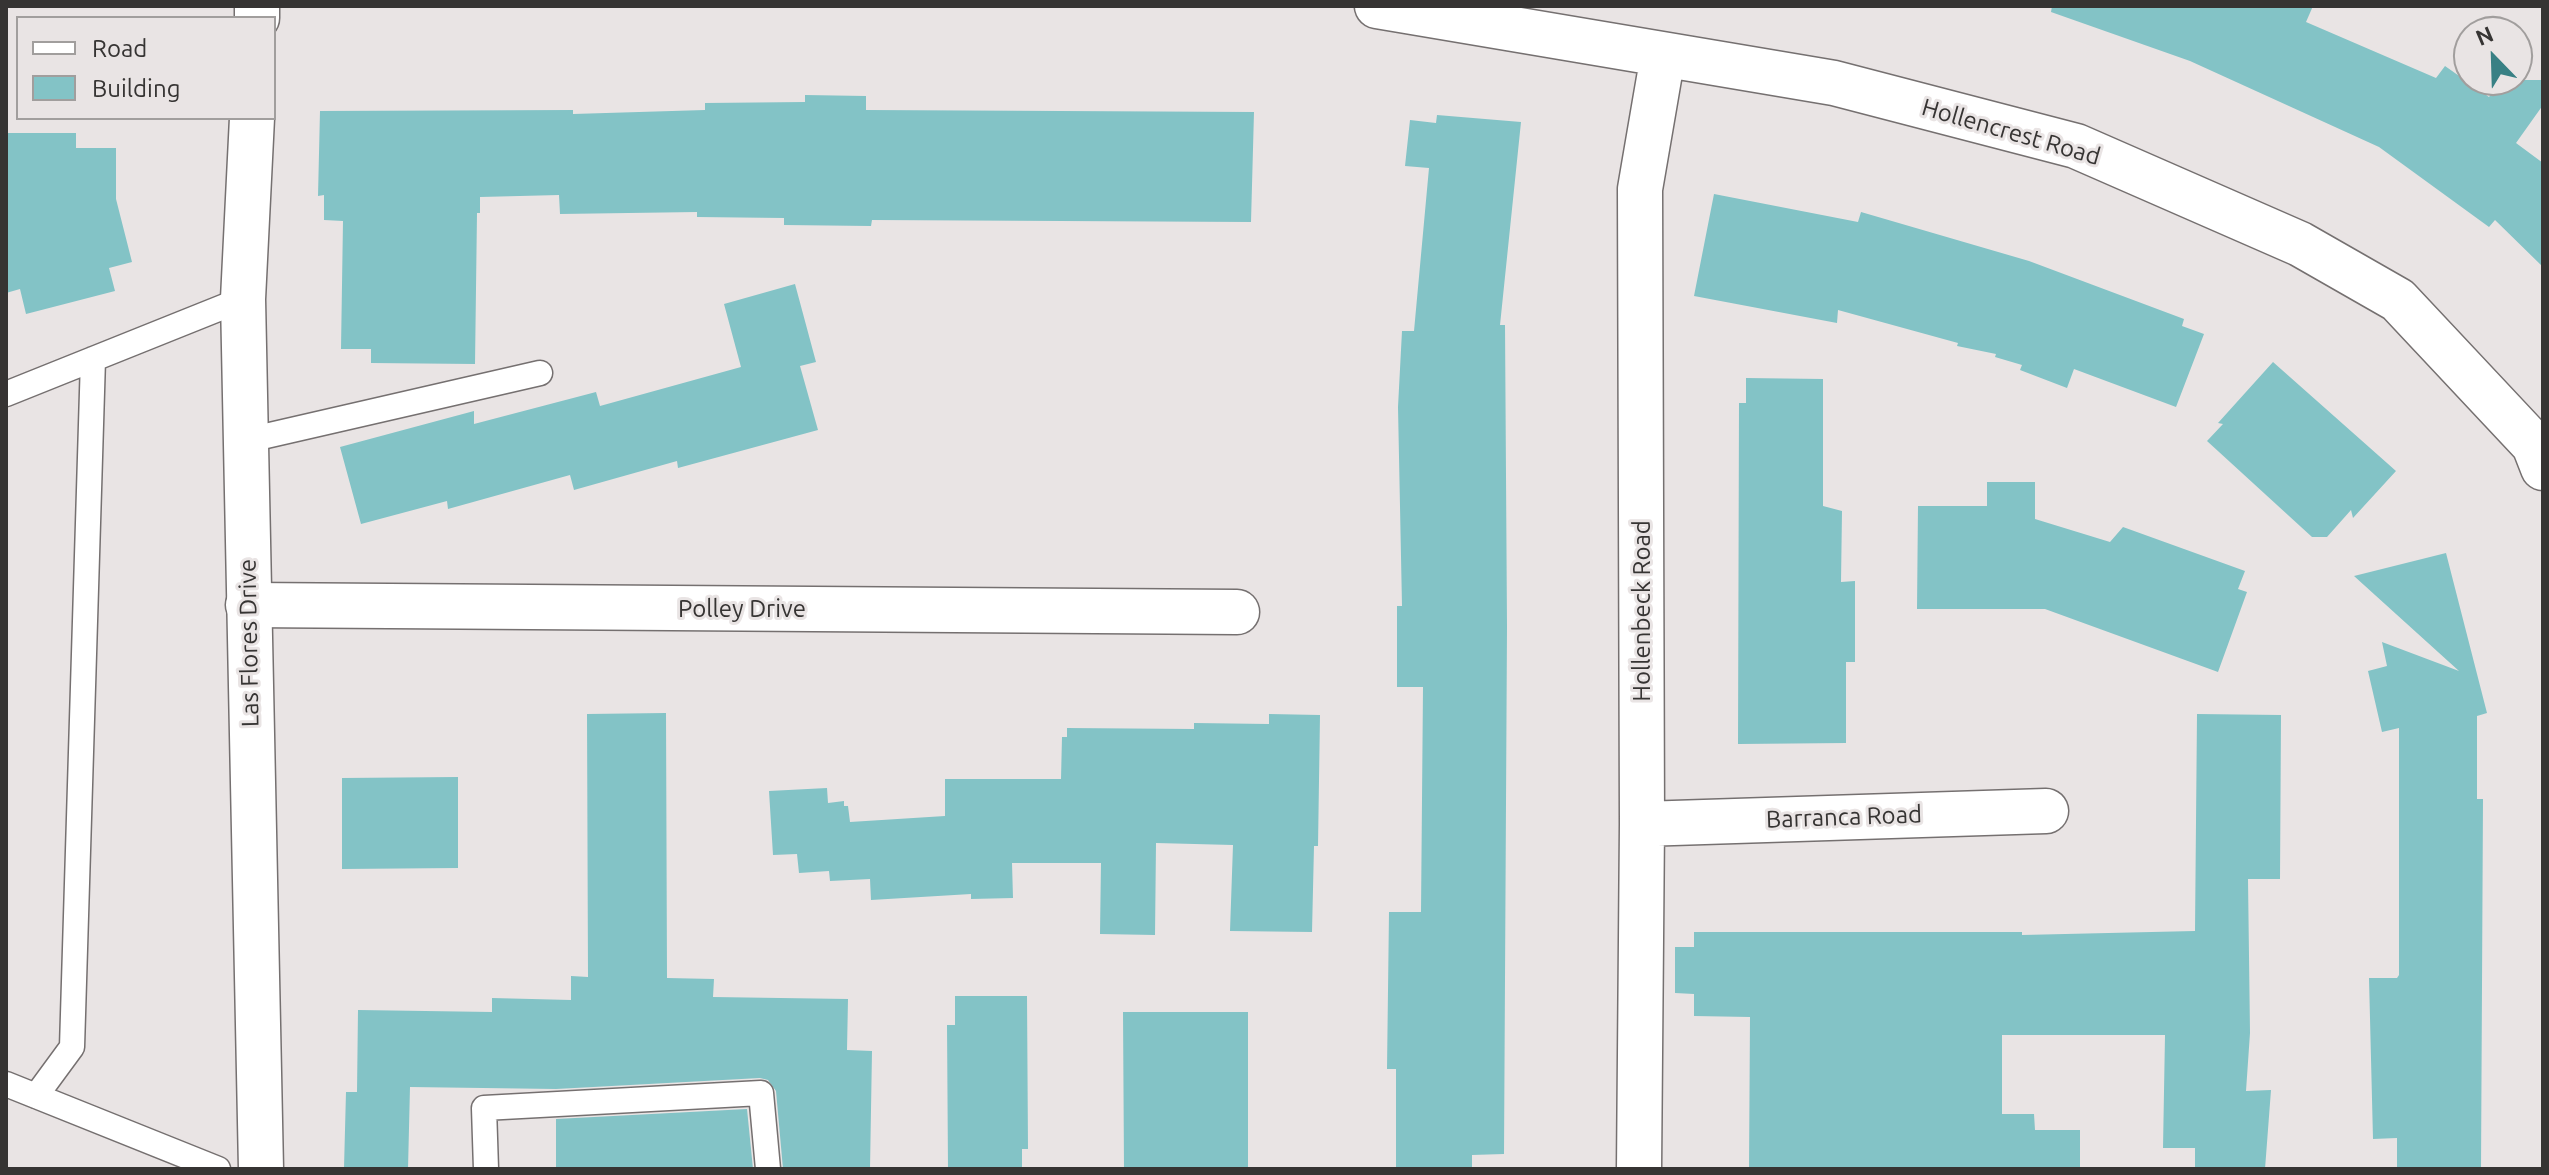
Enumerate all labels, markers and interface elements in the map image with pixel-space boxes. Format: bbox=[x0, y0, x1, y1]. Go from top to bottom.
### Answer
legend bbox=[16, 16, 276, 120]
north arrow bbox=[2453, 16, 2533, 96]
text: N bbox=[2472, 21, 2497, 50]
text: Road bbox=[92, 35, 147, 62]
text: Building bbox=[92, 75, 180, 102]
street label: Hollencrest Road bbox=[1918, 93, 2104, 171]
street label: Hollenbeck Road bbox=[1628, 520, 1656, 702]
street label: Las Flores Drive bbox=[233, 559, 265, 727]
street label: Polley Drive bbox=[678, 595, 806, 623]
street label: Barranca Road bbox=[1766, 800, 1922, 834]

